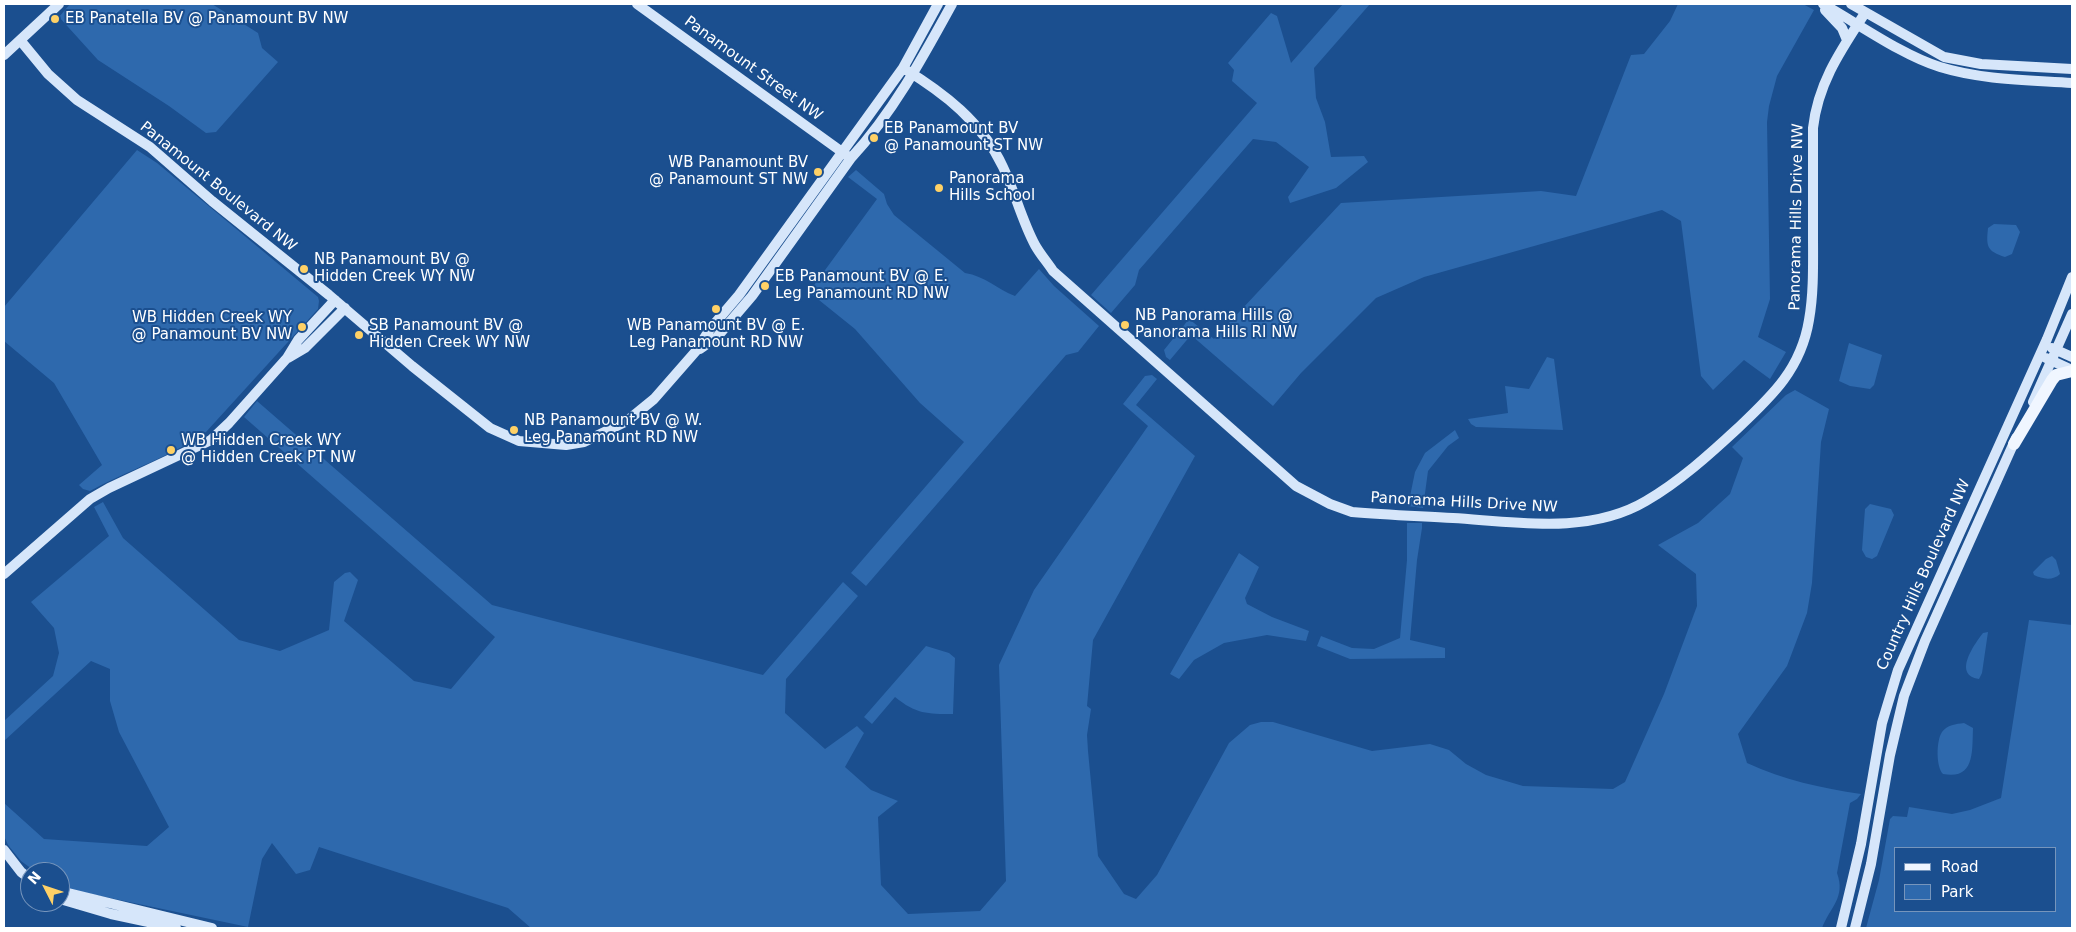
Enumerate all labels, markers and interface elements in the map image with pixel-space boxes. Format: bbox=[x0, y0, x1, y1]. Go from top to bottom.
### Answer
place label: EB Panatella BV @ Panamount BV NW bbox=[65, 10, 348, 28]
marker: EB Panatella BV @ Panamount BV NW bbox=[49, 13, 61, 25]
street label: Panamount Street NW bbox=[681, 13, 825, 125]
street label: Panamount Boulevard NW bbox=[136, 118, 300, 256]
place label: EB Panamount BV @ Panamount ST NW bbox=[884, 120, 1043, 155]
street label: Panorama Hills Drive NW bbox=[1786, 123, 1808, 311]
marker: EB Panamount BV @ Panamount ST NW bbox=[868, 132, 880, 144]
place label: WB Panamount BV @ Panamount ST NW bbox=[649, 154, 808, 189]
marker: WB Panamount BV @ Panamount ST NW bbox=[812, 166, 824, 178]
place label: Panorama Hills School bbox=[949, 170, 1035, 205]
marker: Panorama Hills School bbox=[933, 182, 945, 194]
place label: NB Panamount BV @ Hidden Creek WY NW bbox=[314, 251, 475, 286]
marker: NB Panamount BV @ Hidden Creek WY NW bbox=[298, 263, 310, 275]
place label: EB Panamount BV @ E. Leg Panamount RD NW bbox=[775, 268, 949, 303]
marker: EB Panamount BV @ E. Leg Panamount RD NW bbox=[759, 280, 771, 292]
marker: WB Panamount BV @ E. Leg Panamount RD NW bbox=[710, 303, 722, 315]
place label: NB Panorama Hills @ Panorama Hills RI NW bbox=[1135, 307, 1297, 342]
place label: WB Hidden Creek WY @ Panamount BV NW bbox=[132, 309, 292, 344]
place label: SB Panamount BV @ Hidden Creek WY NW bbox=[369, 317, 530, 352]
place label: WB Panamount BV @ E. Leg Panamount RD NW bbox=[627, 317, 805, 352]
marker: NB Panorama Hills @ Panorama Hills RI NW bbox=[1119, 319, 1131, 331]
marker: WB Hidden Creek WY @ Panamount BV NW bbox=[296, 321, 308, 333]
marker: SB Panamount BV @ Hidden Creek WY NW bbox=[353, 329, 365, 341]
place label: NB Panamount BV @ W. Leg Panamount RD NW bbox=[524, 412, 702, 447]
marker: NB Panamount BV @ W. Leg Panamount RD NW bbox=[508, 424, 520, 436]
place label: WB Hidden Creek WY @ Hidden Creek PT NW bbox=[181, 432, 356, 467]
marker: WB Hidden Creek WY @ Hidden Creek PT NW bbox=[165, 444, 177, 456]
street label: Country Hills Boulevard NW bbox=[1874, 477, 1974, 673]
street label: Panorama Hills Drive NW bbox=[1370, 489, 1558, 517]
legend bbox=[1894, 847, 2056, 912]
text: Road bbox=[1941, 858, 1979, 876]
north arrow bbox=[20, 862, 70, 912]
text: N bbox=[25, 868, 44, 887]
text: Park bbox=[1941, 883, 1973, 901]

